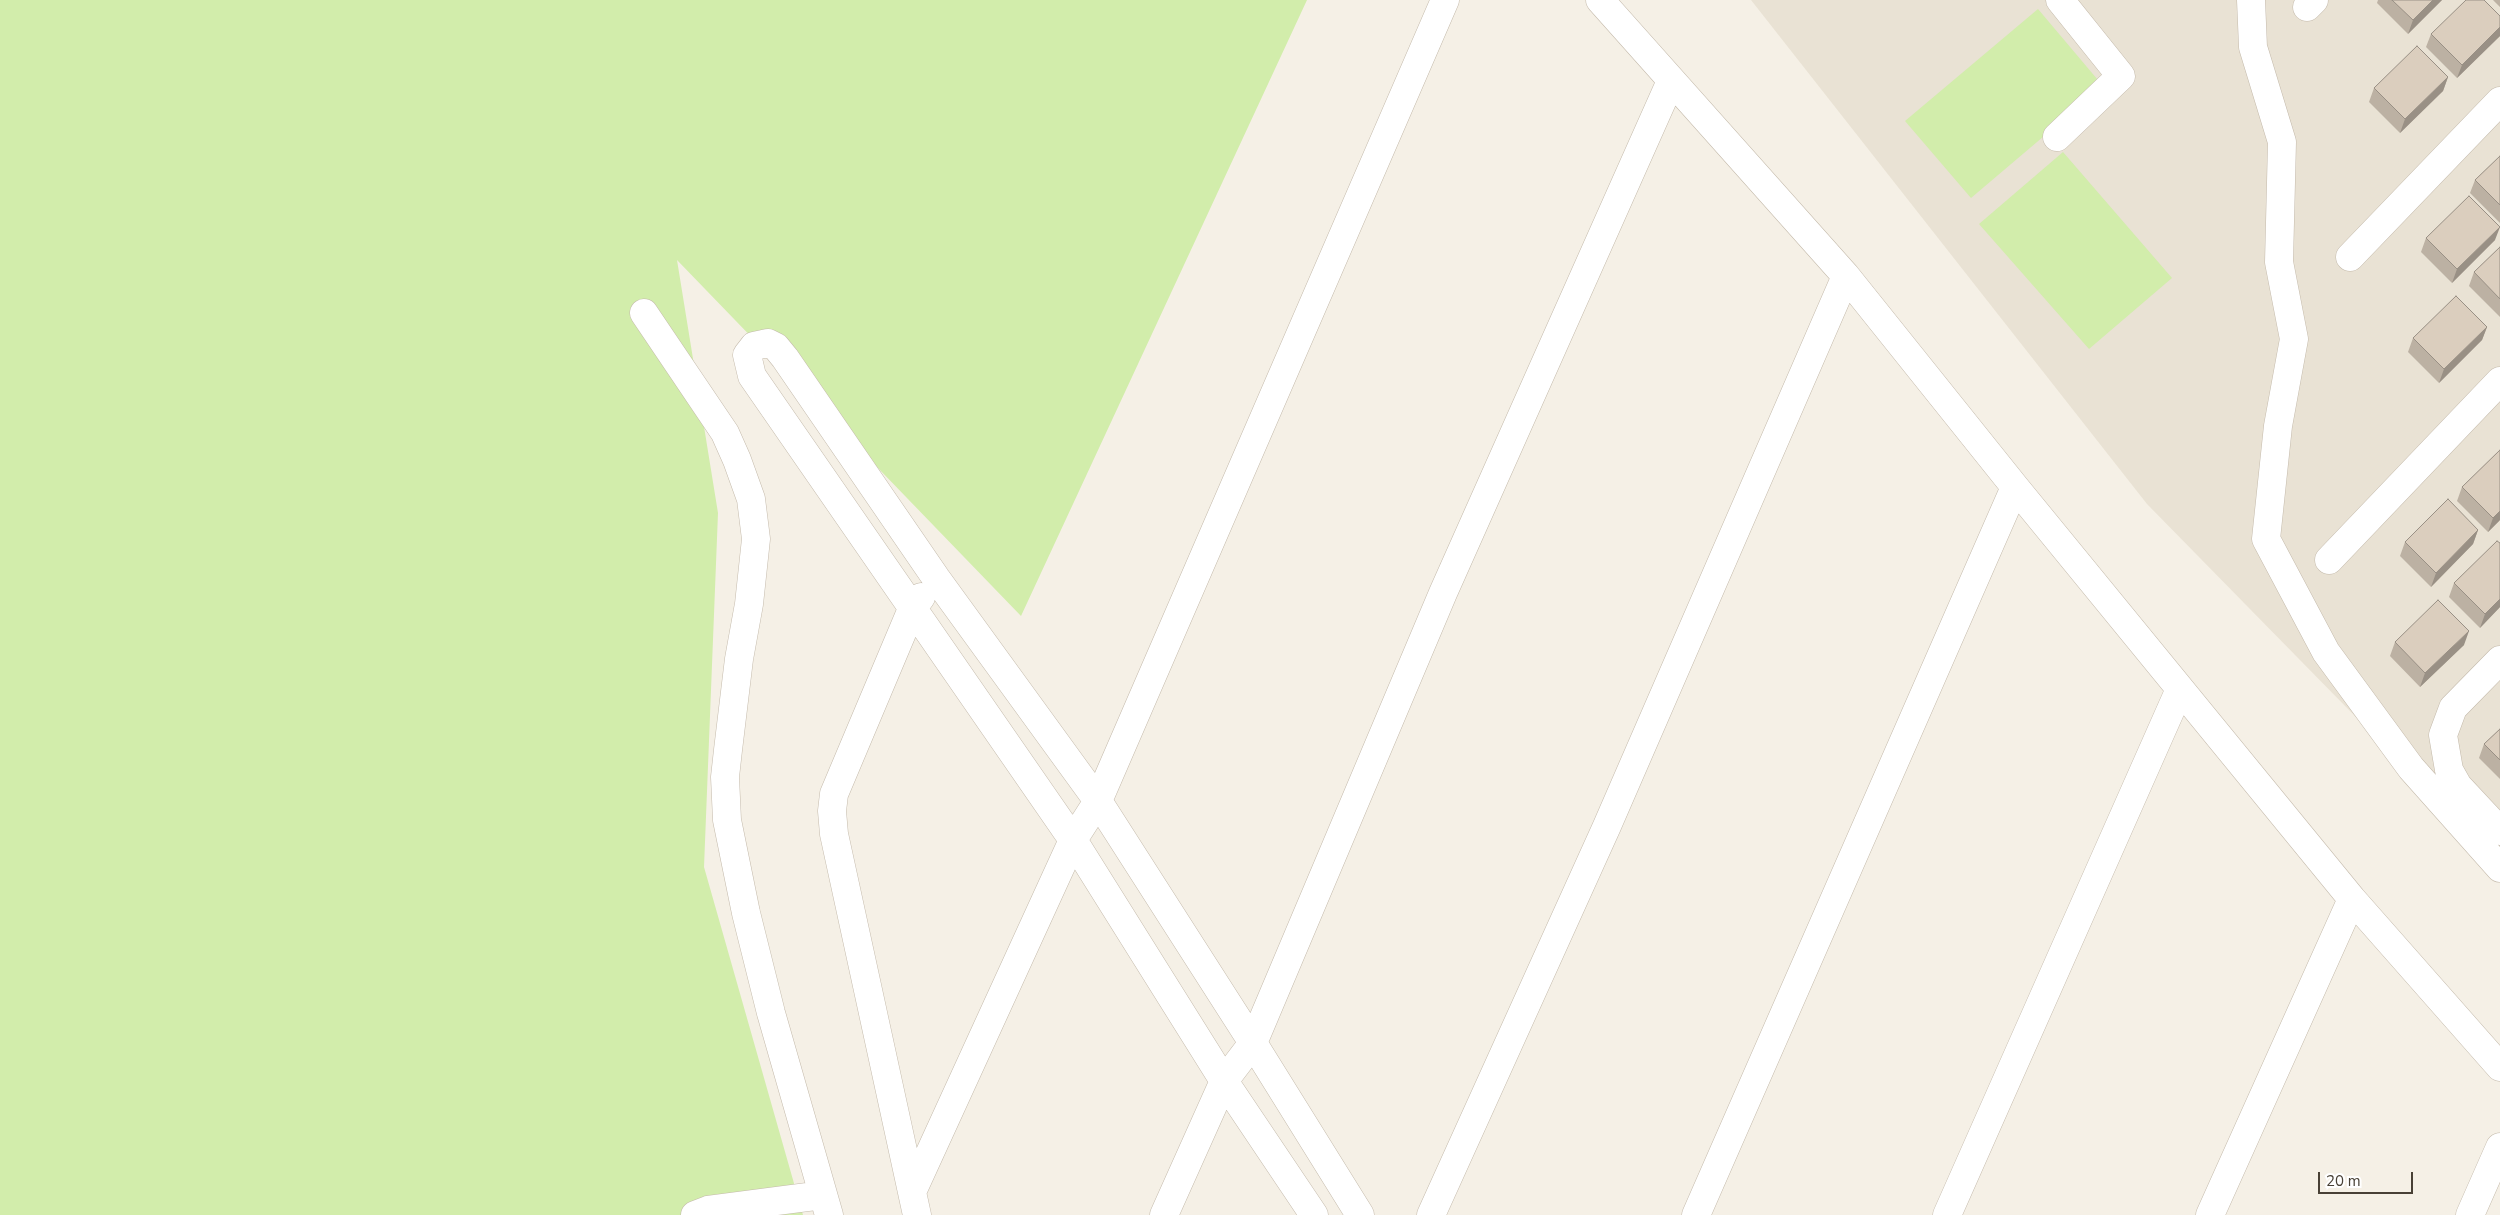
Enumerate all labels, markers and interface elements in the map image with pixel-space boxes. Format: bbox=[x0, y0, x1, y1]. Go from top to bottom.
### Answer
scale bar bbox=[2320, 1162, 2415, 1194]
text: 20 m bbox=[2326, 1171, 2361, 1191]

